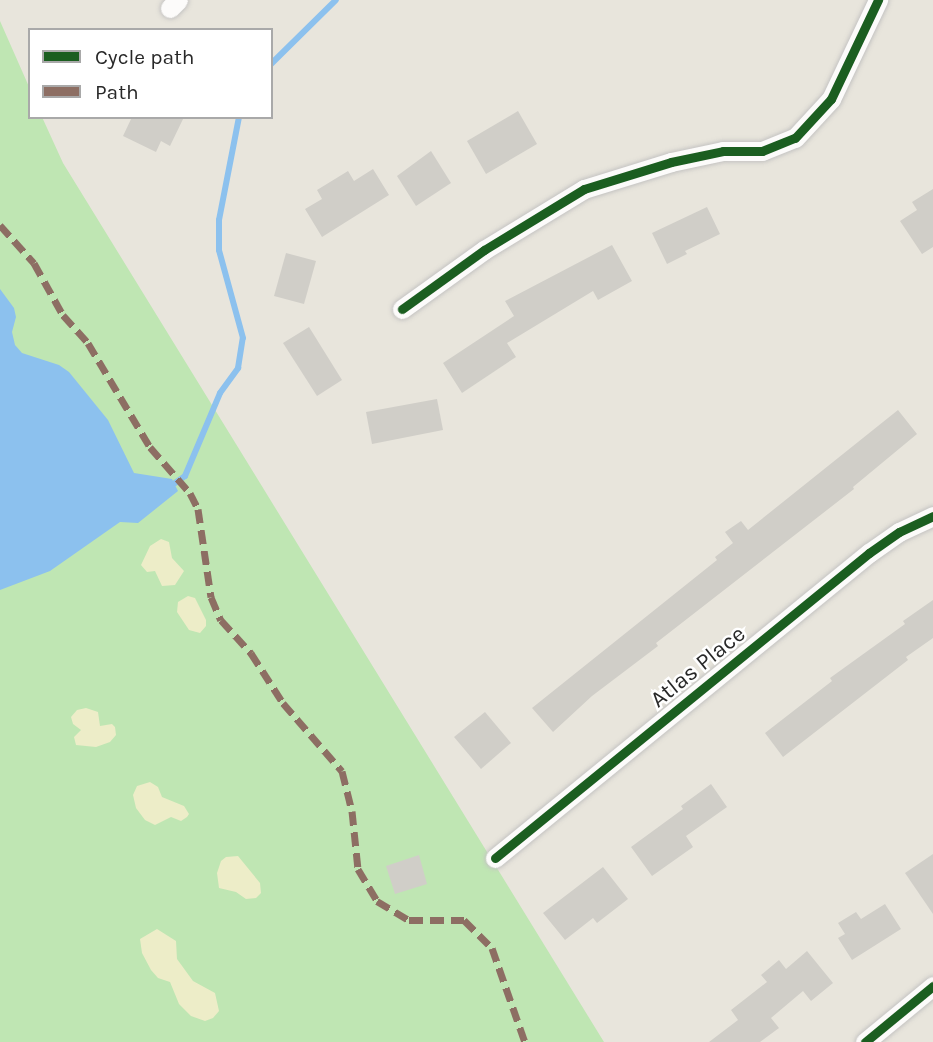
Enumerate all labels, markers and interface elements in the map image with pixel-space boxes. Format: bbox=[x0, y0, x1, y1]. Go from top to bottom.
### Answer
legend bbox=[28, 28, 273, 119]
text: Cycle path bbox=[95, 45, 195, 69]
text: Path bbox=[95, 80, 139, 104]
street label: Atlas Place bbox=[645, 620, 751, 714]

